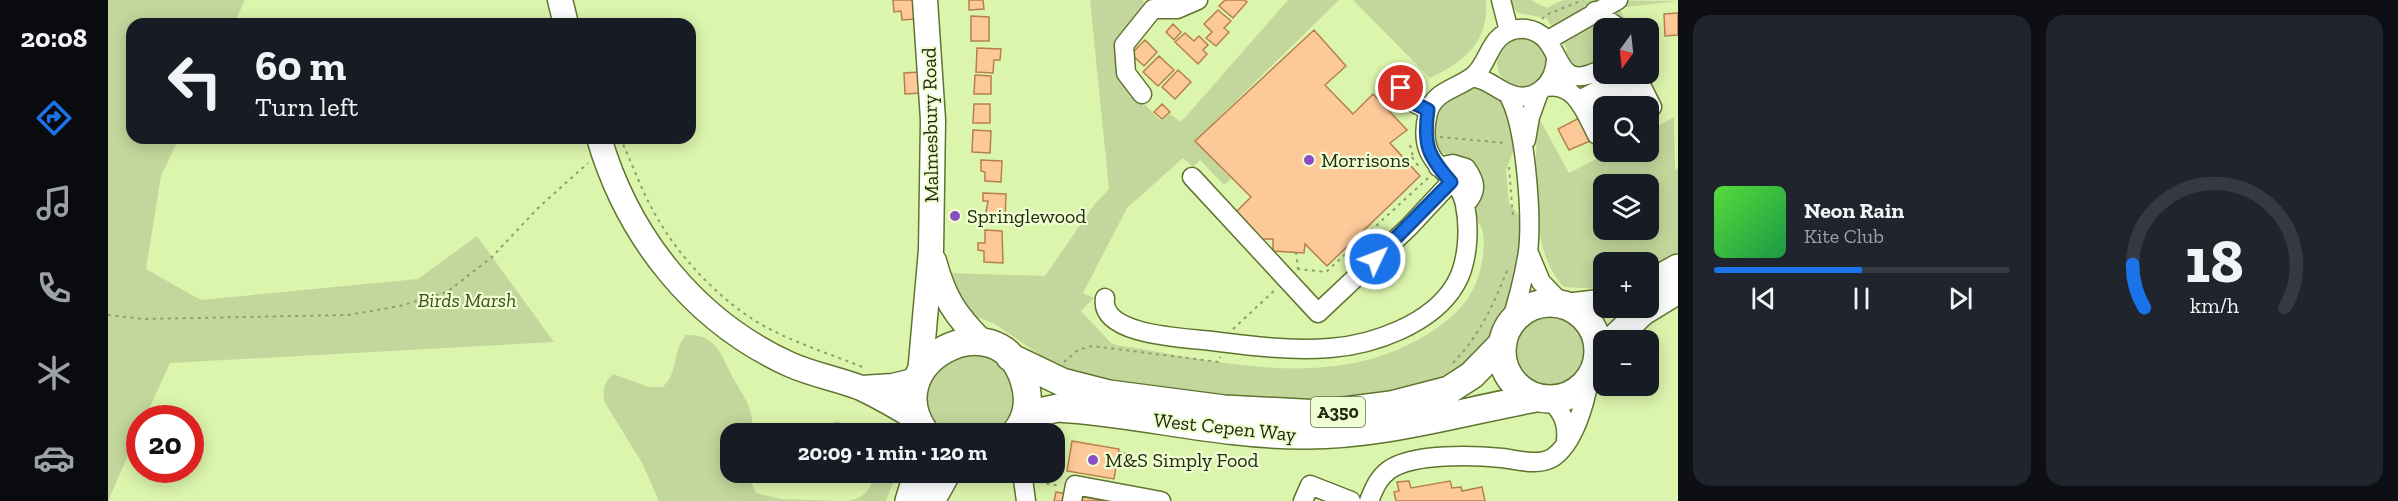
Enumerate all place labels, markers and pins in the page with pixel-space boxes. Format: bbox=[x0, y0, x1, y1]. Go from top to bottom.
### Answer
pin bbox=[1375, 62, 1426, 113]
place label: Morrisons bbox=[1321, 148, 1410, 172]
marker: Morrisons bbox=[1302, 153, 1316, 167]
place label: Springlewood bbox=[967, 204, 1086, 228]
marker: Springlewood bbox=[948, 209, 962, 223]
place label: M&S Simply Food bbox=[1105, 448, 1259, 472]
marker: M&S Simply Food bbox=[1086, 453, 1100, 467]

